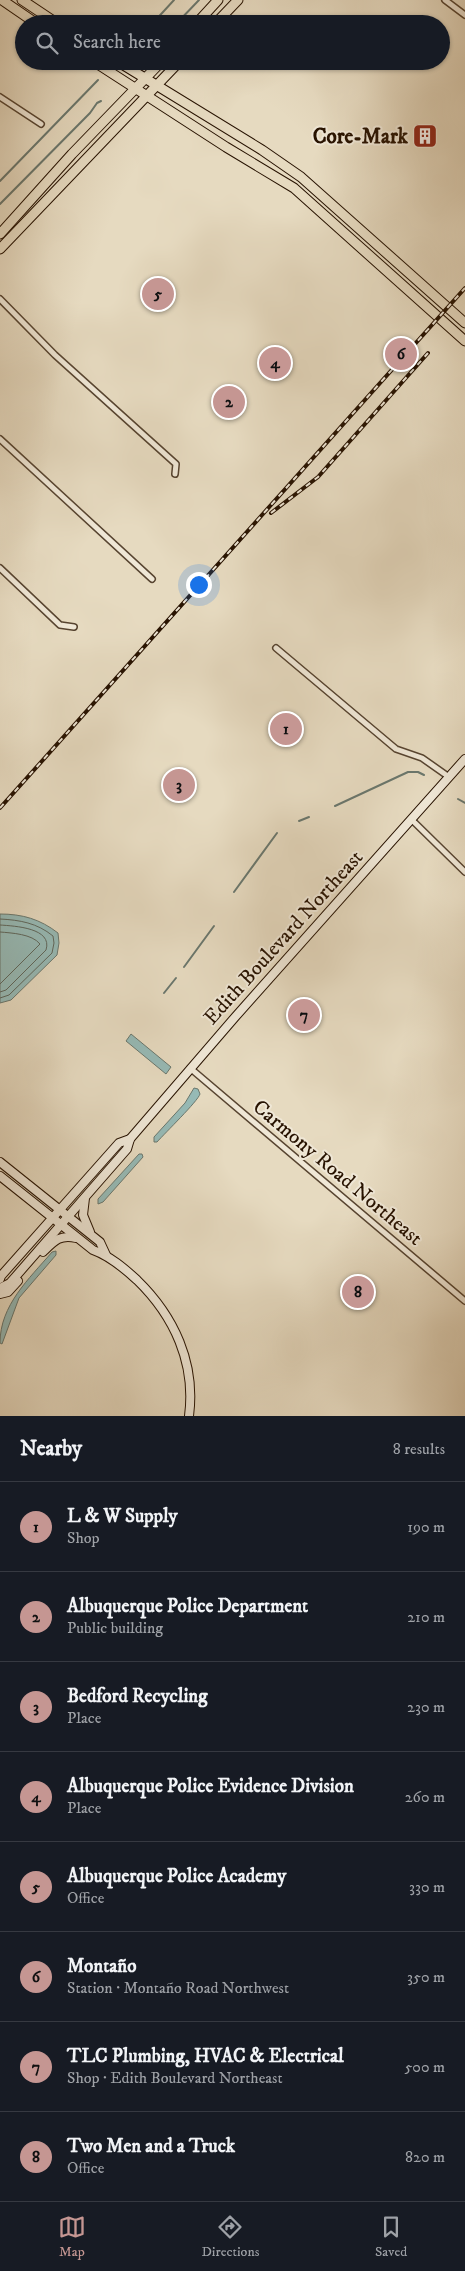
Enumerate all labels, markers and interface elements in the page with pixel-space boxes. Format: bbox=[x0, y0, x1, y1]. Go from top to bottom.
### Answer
search box bbox=[15, 15, 450, 70]
icon: search bbox=[33, 29, 61, 57]
text: Search here bbox=[73, 31, 161, 54]
building icon: Core-Mark bbox=[412, 123, 438, 149]
place label: Core-Mark bbox=[313, 124, 409, 150]
pin: 5 bbox=[142, 275, 174, 313]
pin: 6 bbox=[385, 335, 417, 373]
pin: 4 bbox=[259, 344, 291, 382]
pin: 2 bbox=[213, 383, 245, 421]
your location bbox=[186, 572, 212, 598]
pin: 1 bbox=[270, 710, 302, 748]
pin: 3 bbox=[163, 766, 195, 804]
street label: Edith Boulevard Northeast bbox=[198, 845, 369, 1030]
pin: 7 bbox=[288, 996, 320, 1034]
street label: Carmony Road Northeast bbox=[247, 1094, 428, 1252]
pin: 8 bbox=[342, 1273, 374, 1311]
text: Nearby bbox=[20, 1436, 82, 1462]
text: 8 results bbox=[393, 1439, 445, 1459]
text: L & W Supply bbox=[67, 1505, 178, 1528]
text: 1 bbox=[33, 1517, 39, 1537]
text: 190 m bbox=[407, 1517, 445, 1537]
text: Shop bbox=[67, 1528, 100, 1548]
text: Albuquerque Police Department bbox=[67, 1595, 308, 1618]
text: 2 bbox=[32, 1607, 40, 1627]
text: 210 m bbox=[407, 1607, 445, 1627]
text: Public building bbox=[67, 1618, 163, 1638]
text: Bedford Recycling bbox=[67, 1685, 208, 1708]
text: 3 bbox=[33, 1697, 39, 1717]
text: 230 m bbox=[407, 1697, 445, 1717]
text: Place bbox=[67, 1708, 101, 1728]
text: Albuquerque Police Evidence Division bbox=[67, 1775, 354, 1798]
text: 4 bbox=[31, 1787, 41, 1807]
text: 260 m bbox=[405, 1787, 445, 1807]
text: Place bbox=[67, 1798, 101, 1818]
text: Albuquerque Police Academy bbox=[67, 1865, 286, 1888]
text: 5 bbox=[32, 1877, 40, 1897]
text: 330 m bbox=[409, 1877, 445, 1897]
text: Office bbox=[67, 1888, 104, 1908]
text: Montaño bbox=[67, 1955, 136, 1978]
text: 6 bbox=[32, 1967, 40, 1987]
text: 350 m bbox=[407, 1967, 445, 1987]
text: Station · Montaño Road Northwest bbox=[67, 1978, 289, 1998]
text: TLC Plumbing, HVAC & Electrical bbox=[67, 2045, 344, 2068]
text: 7 bbox=[32, 2057, 40, 2077]
text: 500 m bbox=[404, 2057, 445, 2077]
text: Shop · Edith Boulevard Northeast bbox=[67, 2068, 283, 2088]
text: Two Men and a Truck bbox=[67, 2135, 235, 2158]
text: 8 bbox=[32, 2147, 40, 2167]
text: 820 m bbox=[405, 2147, 445, 2167]
text: Office bbox=[67, 2158, 104, 2178]
tab: Map bbox=[58, 2213, 86, 2261]
tab: Directions bbox=[201, 2213, 259, 2261]
tab: Saved bbox=[375, 2213, 407, 2261]

